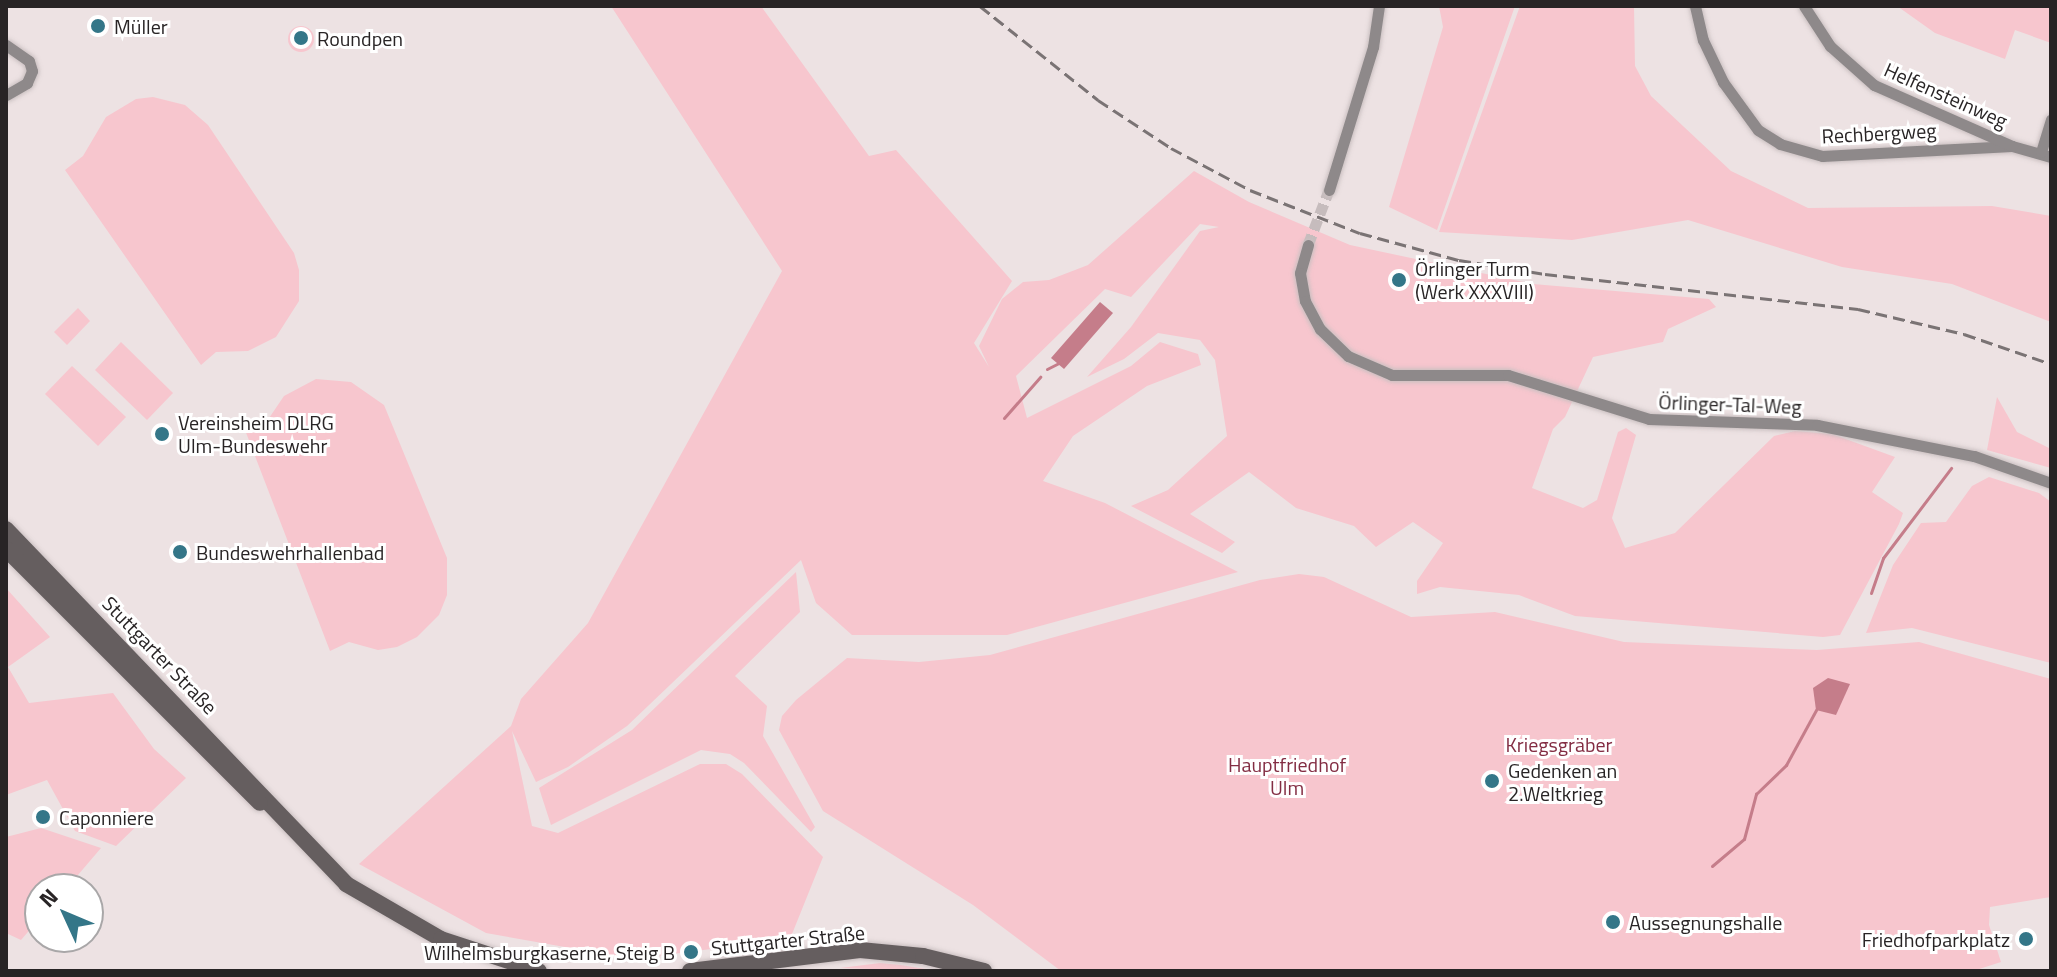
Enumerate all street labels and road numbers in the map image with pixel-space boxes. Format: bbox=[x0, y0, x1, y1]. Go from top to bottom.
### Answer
street label: Helfensteinweg bbox=[1881, 57, 2011, 133]
street label: Rechbergweg bbox=[1821, 118, 1937, 148]
street label: Örlinger-Tal-Weg bbox=[1658, 390, 1802, 418]
street label: Stuttgarter Straße bbox=[98, 591, 222, 719]
street label: Stuttgarter Straße bbox=[710, 920, 866, 960]

